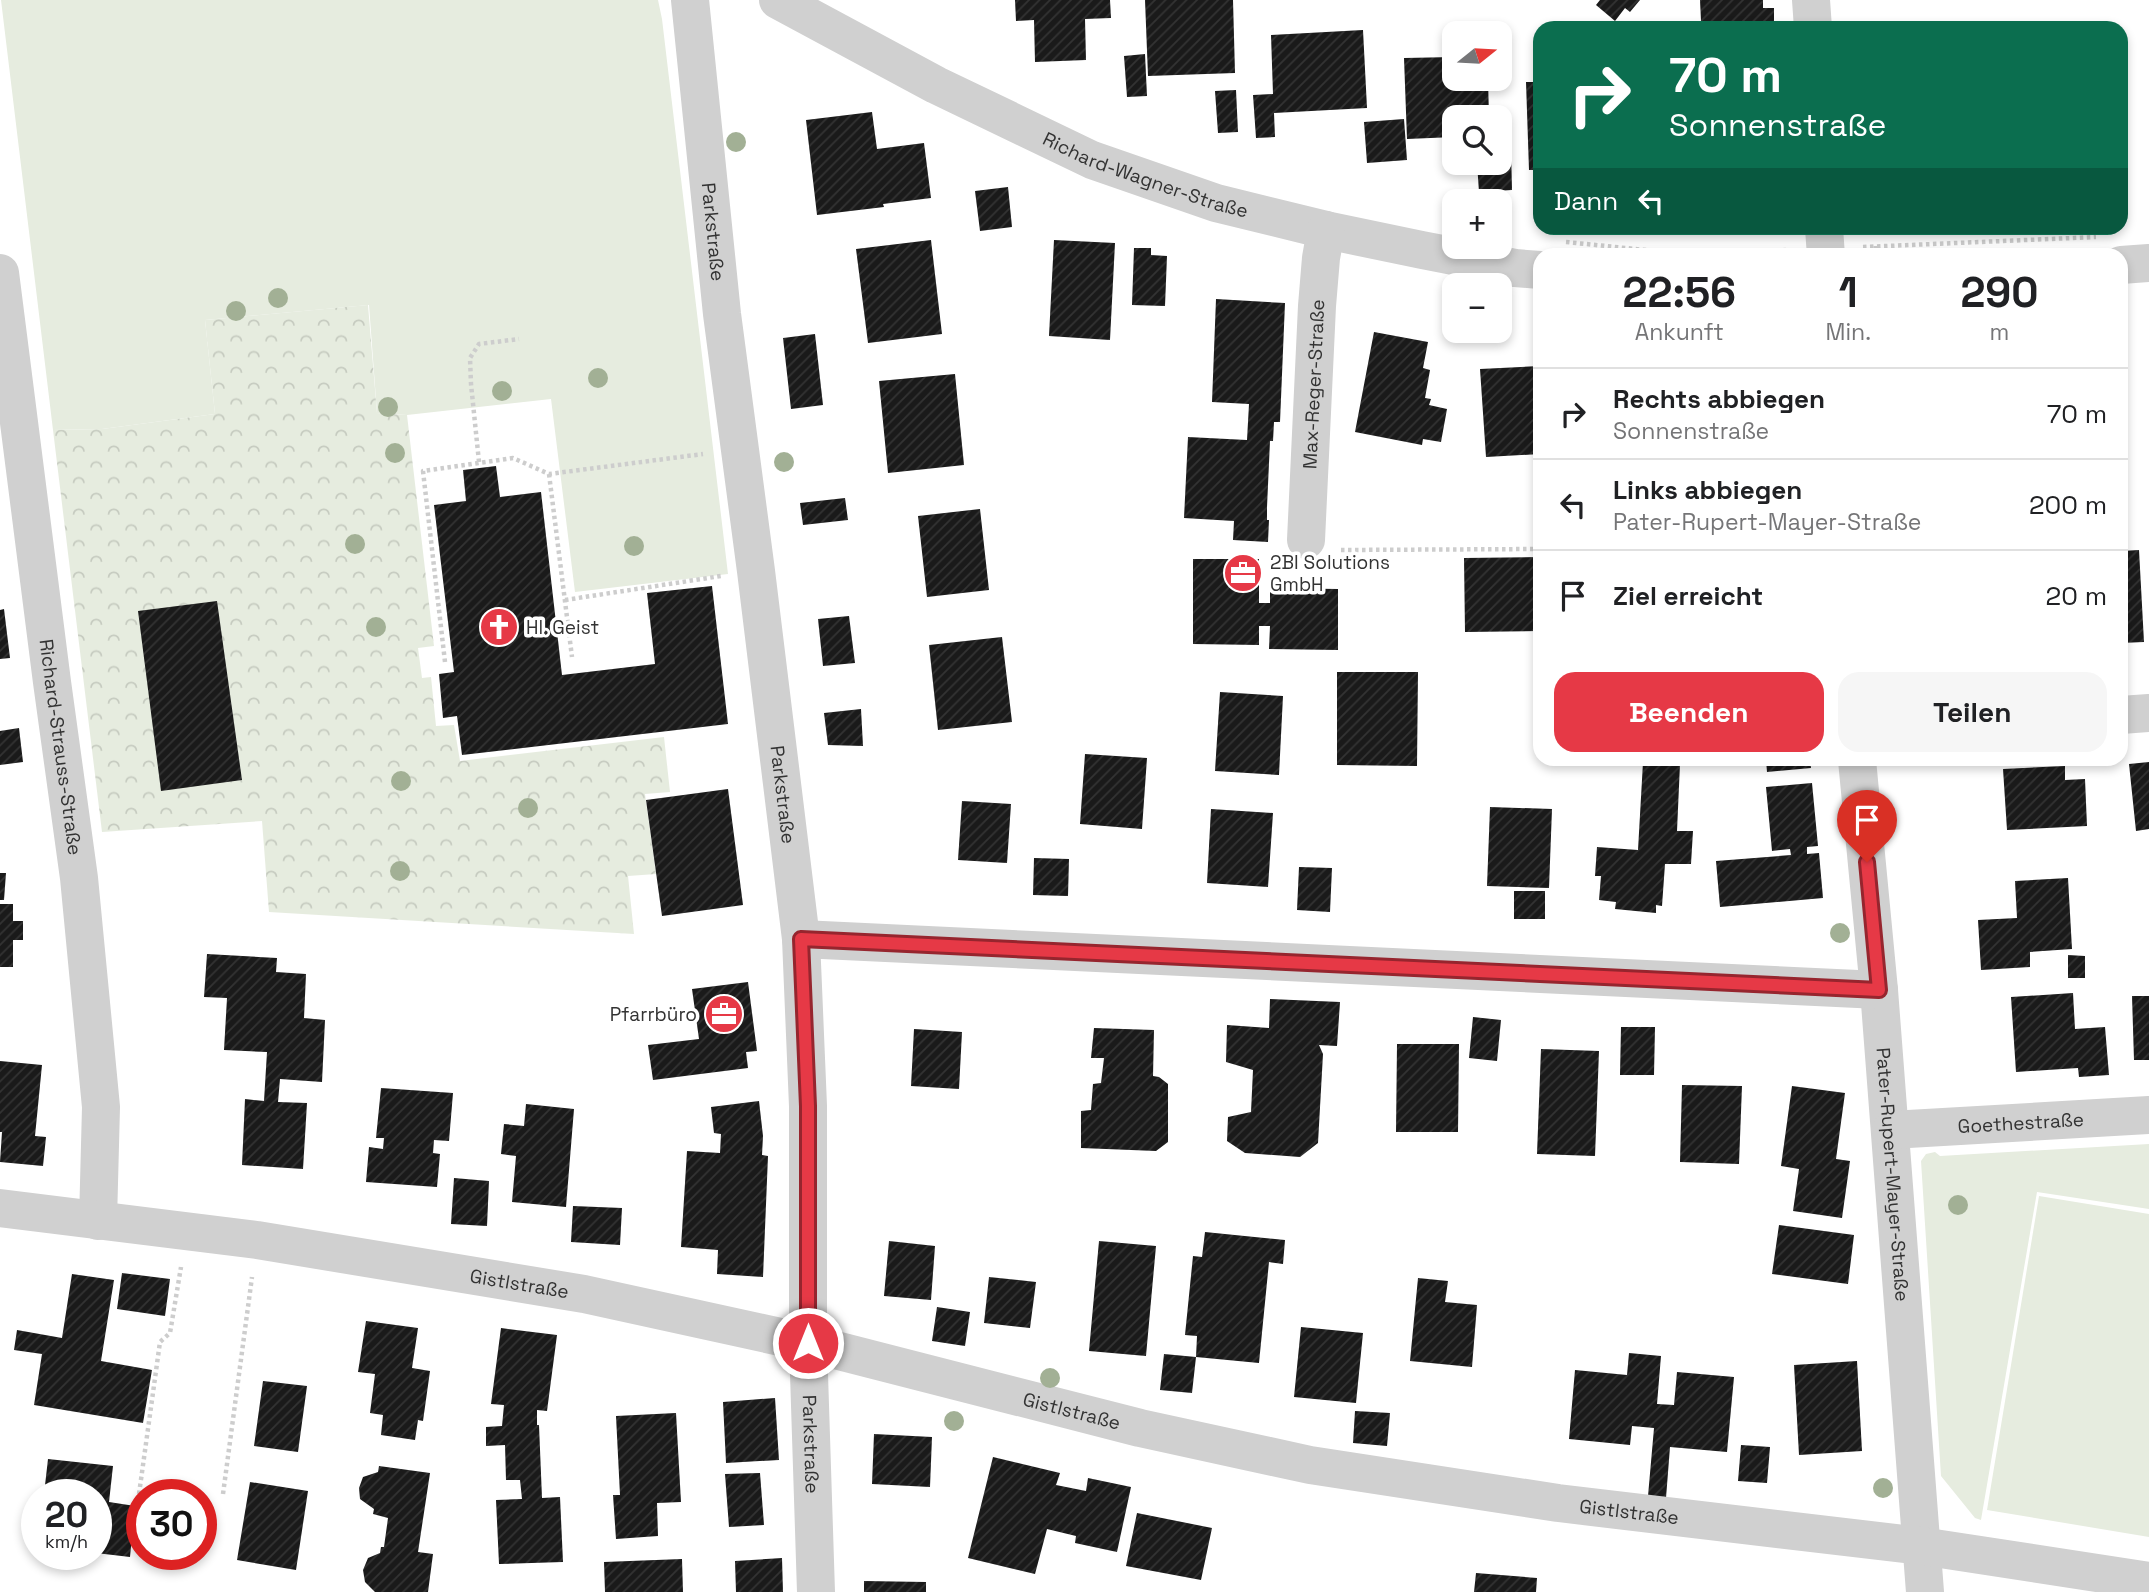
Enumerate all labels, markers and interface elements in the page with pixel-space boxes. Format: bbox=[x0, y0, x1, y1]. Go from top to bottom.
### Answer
north arrow bbox=[1442, 21, 1512, 91]
map controls bbox=[1442, 21, 1512, 343]
text: 70 m bbox=[1669, 44, 1782, 106]
icon: right bbox=[1554, 49, 1645, 140]
button: search bbox=[1442, 105, 1512, 175]
text: Sonnenstraße bbox=[1669, 105, 1886, 145]
street label: Richard-Wagner-Straße bbox=[1039, 126, 1251, 223]
street label: Parkstraße bbox=[696, 181, 731, 282]
icon: left bbox=[1632, 182, 1670, 220]
text: Dann bbox=[1554, 184, 1618, 218]
button: + bbox=[1442, 189, 1512, 259]
text: 22:56 bbox=[1623, 266, 1736, 319]
text: 1 bbox=[1839, 266, 1858, 319]
text: 290 bbox=[1961, 266, 2038, 319]
button: − bbox=[1442, 273, 1512, 343]
street label: Max-Reger-Straße bbox=[1297, 298, 1331, 470]
text: Ankunft bbox=[1635, 317, 1724, 347]
text: Min. bbox=[1826, 317, 1871, 347]
text: m bbox=[1990, 317, 2009, 347]
text: Rechts abbiegen bbox=[1613, 382, 1825, 416]
icon: right bbox=[1554, 395, 1592, 433]
text: 70 m bbox=[2047, 397, 2107, 431]
text: Sonnenstraße bbox=[1613, 416, 1769, 446]
text: Links abbiegen bbox=[1613, 473, 1802, 507]
icon: left bbox=[1554, 486, 1592, 524]
text: 200 m bbox=[2029, 488, 2107, 522]
text: Pater-Rupert-Mayer-Straße bbox=[1613, 507, 1921, 537]
place label: 2BI Solutions GmbH bbox=[1270, 550, 1390, 597]
office icon: 2BI Solutions GmbH bbox=[1222, 552, 1264, 594]
icon: arrive bbox=[1554, 577, 1592, 615]
text: Ziel erreicht bbox=[1613, 579, 1763, 613]
text: 20 m bbox=[2046, 579, 2107, 613]
church icon: Hl. Geist bbox=[478, 606, 520, 648]
place label: Hl. Geist bbox=[526, 615, 599, 640]
street label: Richard-Strauss-Straße bbox=[34, 638, 88, 857]
button: Beenden bbox=[1554, 672, 1824, 752]
button: Teilen bbox=[1838, 672, 2107, 752]
street label: Parkstraße bbox=[764, 744, 801, 845]
pin bbox=[1837, 790, 1897, 862]
icon: arrive bbox=[1848, 801, 1886, 839]
office icon: Pfarrbüro bbox=[703, 993, 745, 1035]
place label: Pfarrbüro bbox=[610, 1002, 697, 1027]
street label: Pater-Rupert-Mayer-Straße bbox=[1870, 1046, 1915, 1302]
street label: Goethestraße bbox=[1957, 1107, 2085, 1139]
street label: Gistlstraße bbox=[468, 1263, 571, 1304]
position arrow bbox=[771, 1306, 845, 1380]
street label: Gistlstraße bbox=[1020, 1387, 1123, 1436]
street label: Parkstraße bbox=[797, 1394, 825, 1494]
speed limit sign: 30 bbox=[126, 1479, 217, 1570]
text: 20 bbox=[45, 1493, 88, 1537]
street label: Gistlstraße bbox=[1578, 1494, 1680, 1530]
text: km/h bbox=[45, 1530, 88, 1553]

